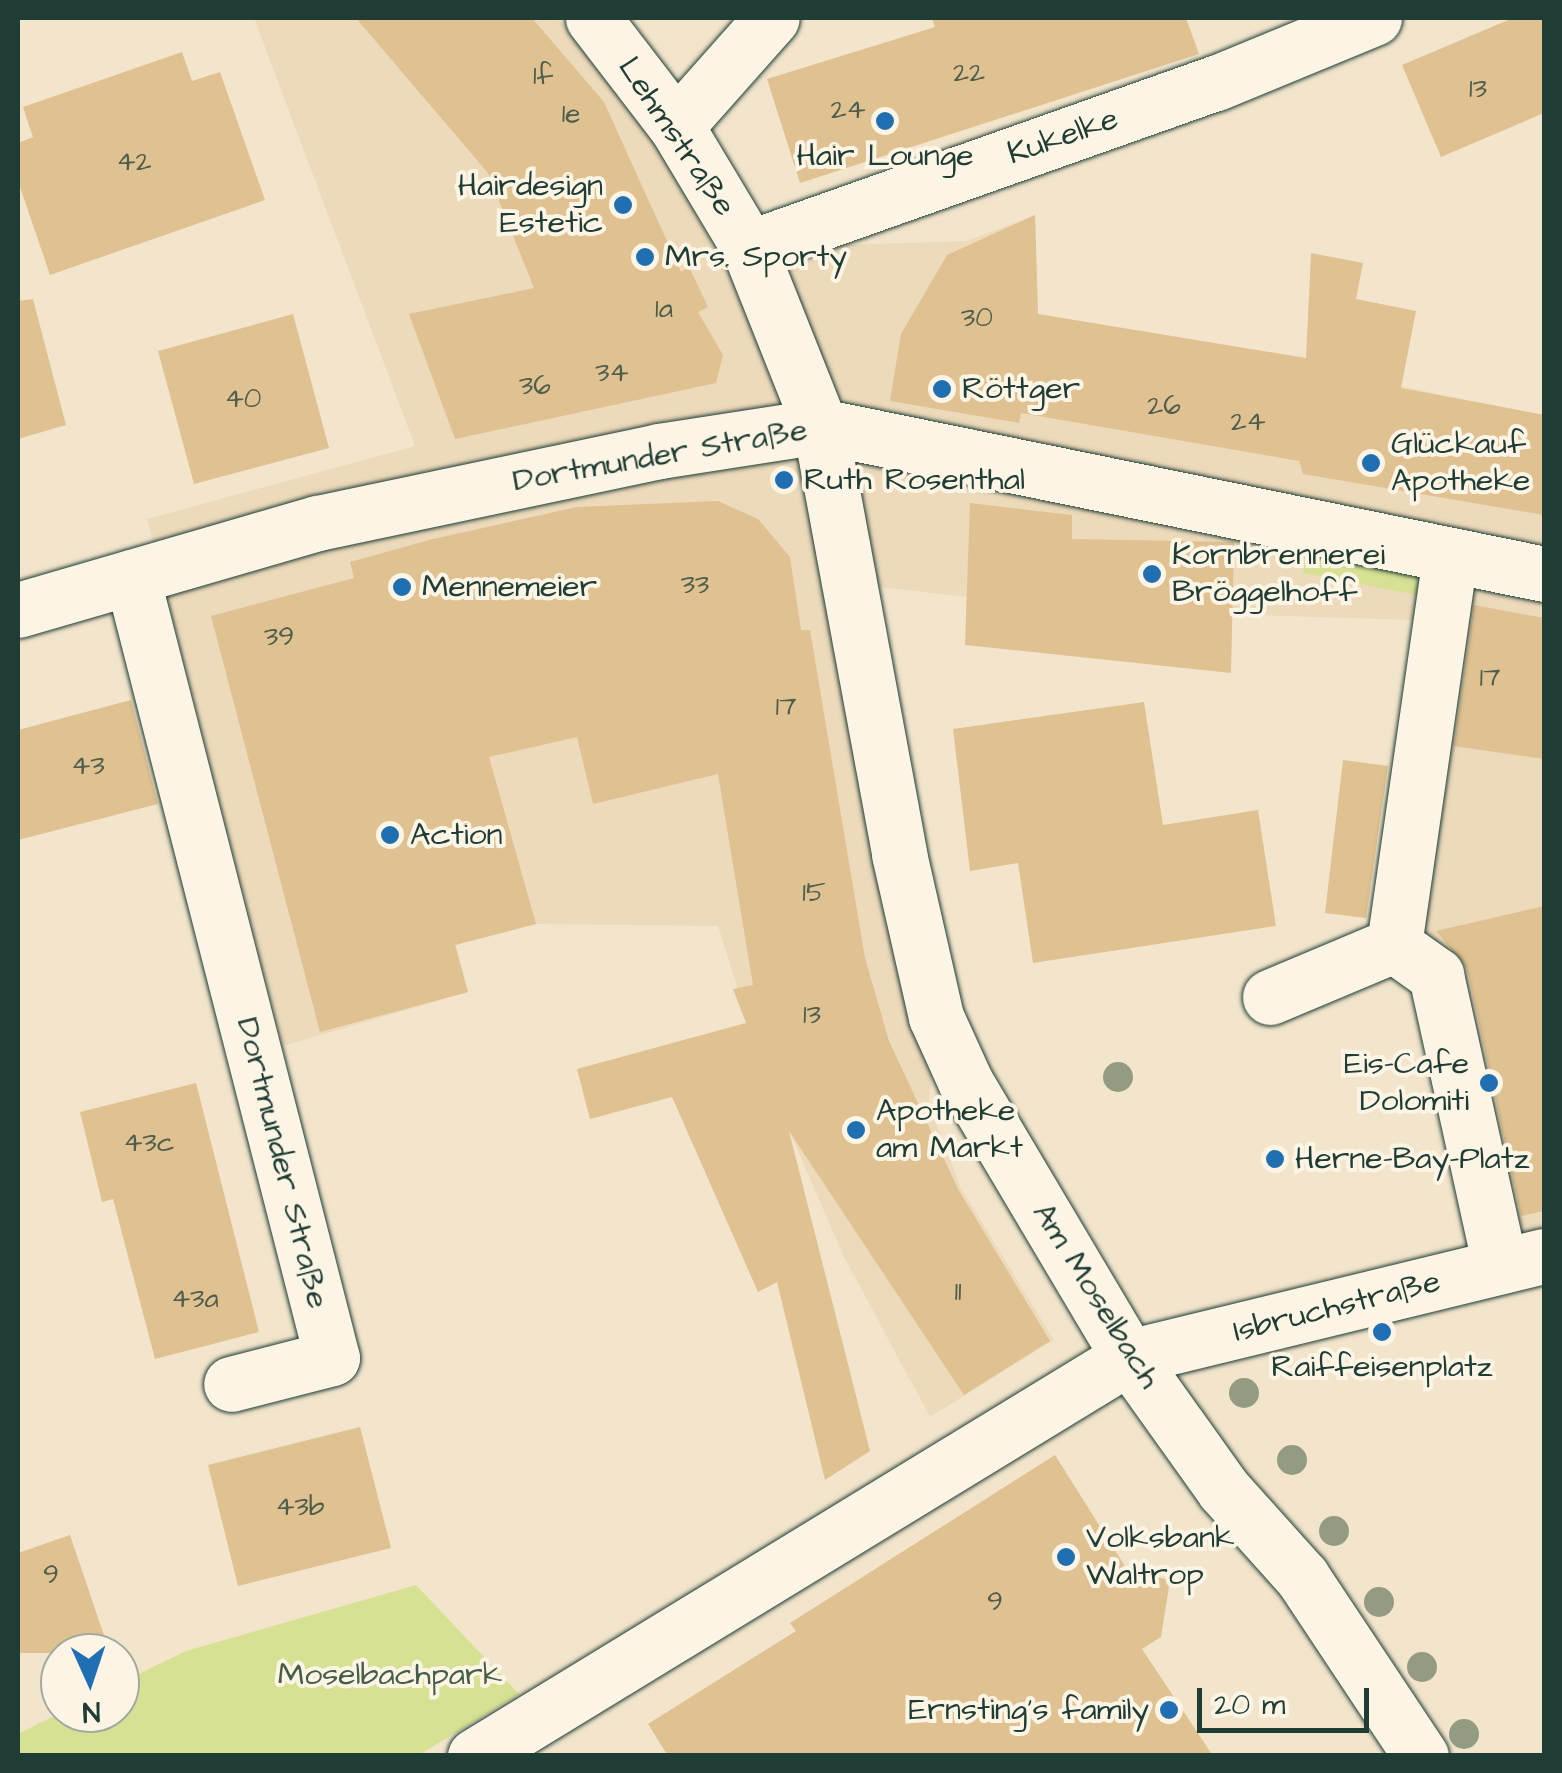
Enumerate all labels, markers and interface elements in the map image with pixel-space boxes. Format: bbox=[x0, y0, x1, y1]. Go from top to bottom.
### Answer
street label: Lehmstraße bbox=[609, 50, 743, 224]
house number: 22 bbox=[953, 56, 985, 90]
house number: 1f bbox=[533, 59, 553, 93]
house number: 13 bbox=[1469, 72, 1487, 106]
house number: 24 bbox=[830, 93, 866, 127]
house number: 1e bbox=[562, 97, 580, 131]
street label: Kukelke bbox=[1003, 100, 1123, 174]
marker: Hair Lounge bbox=[874, 110, 896, 132]
place label: Hair Lounge bbox=[796, 137, 974, 175]
house number: 42 bbox=[116, 145, 152, 179]
place label: Hairdesign Estetic bbox=[458, 168, 603, 243]
marker: Hairdesign Estetic bbox=[612, 194, 634, 216]
place label: Mrs. Sporty bbox=[665, 238, 847, 276]
marker: Mrs. Sporty bbox=[634, 246, 656, 268]
house number: 1a bbox=[655, 292, 673, 326]
house number: 30 bbox=[961, 301, 993, 335]
house number: 34 bbox=[595, 356, 629, 390]
house number: 36 bbox=[519, 369, 551, 403]
place label: Röttger bbox=[962, 370, 1080, 408]
marker: Röttger bbox=[931, 378, 953, 400]
house number: 40 bbox=[225, 382, 261, 416]
house number: 26 bbox=[1147, 389, 1181, 423]
house number: 24 bbox=[1230, 405, 1266, 439]
street label: Dortmunder Straße bbox=[510, 411, 810, 501]
place label: Glückauf Apotheke bbox=[1391, 426, 1530, 501]
marker: Glückauf Apotheke bbox=[1360, 452, 1382, 474]
place label: Ruth Rosenthal bbox=[804, 461, 1025, 499]
marker: Ruth Rosenthal bbox=[773, 469, 795, 491]
place label: Kornbrennerei Bröggelhoff bbox=[1172, 537, 1385, 612]
marker: Kornbrennerei Bröggelhoff bbox=[1141, 563, 1163, 585]
place label: Mennemeier bbox=[422, 568, 597, 606]
house number: 33 bbox=[681, 568, 709, 602]
marker: Mennemeier bbox=[391, 576, 413, 598]
house number: 39 bbox=[264, 620, 294, 654]
house number: 17 bbox=[1480, 661, 1500, 695]
house number: 17 bbox=[776, 690, 796, 724]
house number: 43 bbox=[71, 749, 105, 783]
place label: Action bbox=[410, 816, 503, 854]
marker: Action bbox=[379, 824, 401, 846]
house number: 15 bbox=[802, 876, 826, 910]
house number: 13 bbox=[803, 998, 821, 1032]
street label: Dortmunder Straße bbox=[227, 1014, 337, 1312]
place label: Eis-Cafe Dolomiti bbox=[1344, 1046, 1469, 1121]
marker: Eis-Cafe Dolomiti bbox=[1478, 1072, 1500, 1094]
place label: Apotheke am Markt bbox=[876, 1093, 1023, 1168]
marker: Apotheke am Markt bbox=[845, 1119, 867, 1141]
house number: 43c bbox=[123, 1126, 175, 1160]
place label: Herne-Bay-Platz bbox=[1295, 1140, 1530, 1178]
marker: Herne-Bay-Platz bbox=[1264, 1148, 1286, 1170]
street label: Am Moselbach bbox=[1024, 1196, 1168, 1396]
street label: Isbruchstraße bbox=[1230, 1263, 1444, 1351]
house number: 11 bbox=[954, 1275, 962, 1309]
house number: 43a bbox=[171, 1282, 219, 1316]
marker: Raiffeisenplatz bbox=[1371, 1321, 1393, 1343]
place label: Raiffeisenplatz bbox=[1271, 1348, 1493, 1386]
house number: 43b bbox=[275, 1490, 325, 1524]
place label: Volksbank Waltrop bbox=[1086, 1520, 1235, 1595]
marker: Volksbank Waltrop bbox=[1055, 1546, 1077, 1568]
house number: 9 bbox=[43, 1558, 59, 1592]
house number: 9 bbox=[987, 1585, 1003, 1619]
north arrow bbox=[40, 1633, 140, 1733]
park label: Moselbachpark bbox=[278, 1656, 502, 1694]
scale bar bbox=[1202, 1668, 1374, 1730]
text: 20 m bbox=[1214, 1684, 1285, 1726]
place label: Ernsting's family bbox=[908, 1691, 1149, 1729]
text: N bbox=[82, 1692, 101, 1731]
marker: Ernsting's family bbox=[1158, 1699, 1180, 1721]

